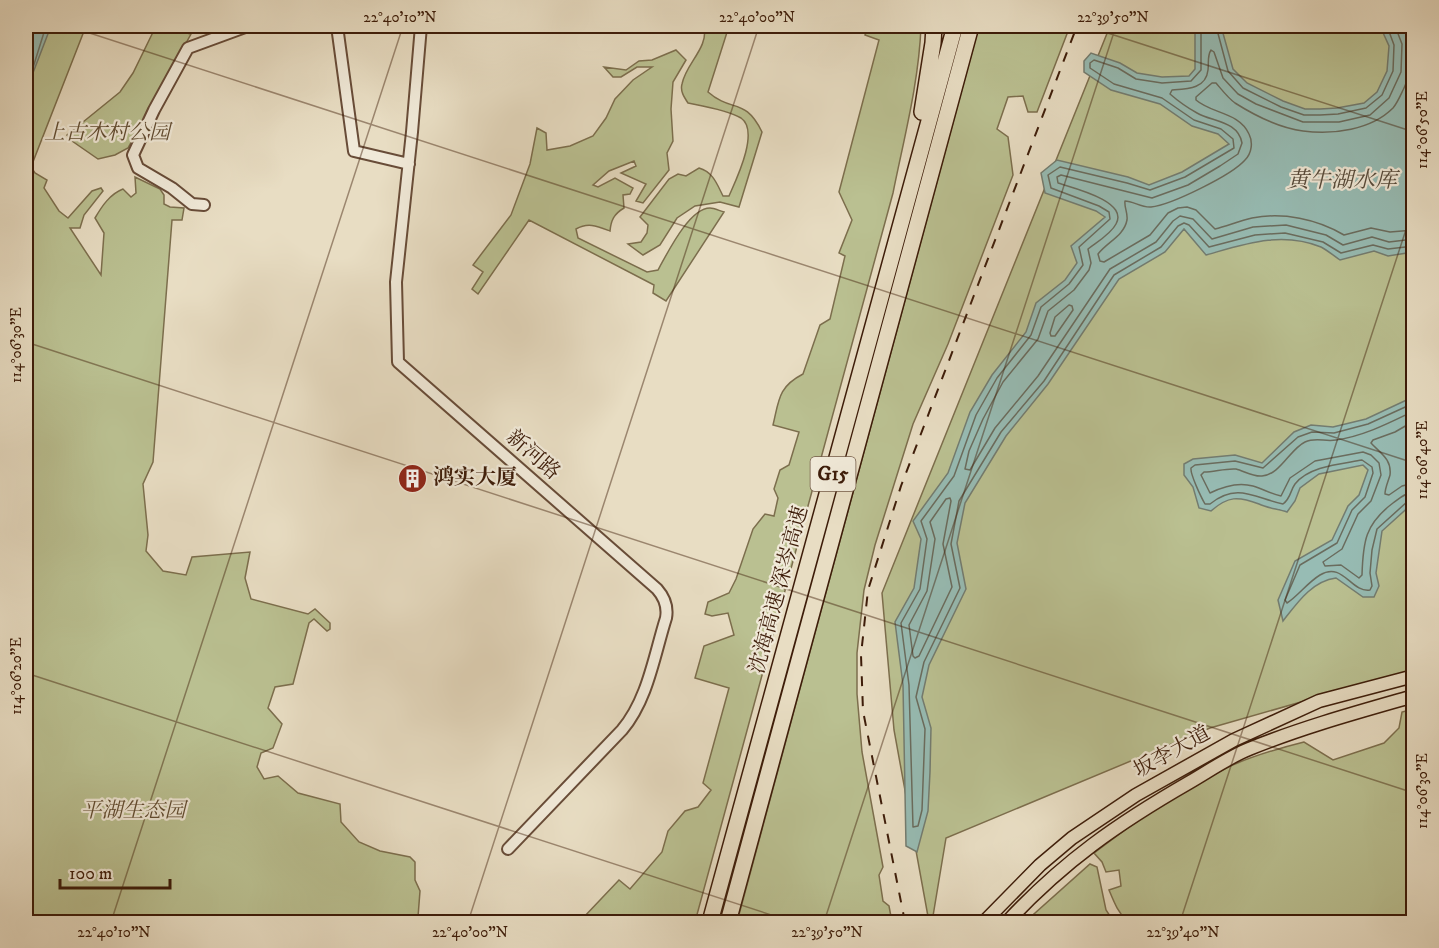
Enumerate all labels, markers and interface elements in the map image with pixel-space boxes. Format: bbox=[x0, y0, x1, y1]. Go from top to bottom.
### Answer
text: 22°40'10"N bbox=[363, 8, 437, 27]
text: 22°40'00"N bbox=[719, 8, 795, 27]
text: 22°39'50"N bbox=[1077, 8, 1149, 27]
text: 114°06'50"E bbox=[1413, 91, 1432, 169]
park label: 上古木村公园 bbox=[44, 120, 173, 146]
water label: 黄牛湖水库 bbox=[1287, 167, 1401, 194]
text: 114°06'30"E bbox=[7, 307, 26, 383]
text: 114°06'40"E bbox=[1413, 420, 1432, 499]
street label: 新河路 bbox=[501, 425, 565, 485]
road number: G15 bbox=[810, 457, 856, 491]
building icon: 鸿实大厦 bbox=[396, 462, 428, 494]
place label: 鸿实大厦 bbox=[433, 465, 517, 491]
street label: 沈海高速 深岑高速 bbox=[744, 503, 814, 677]
text: 114°06'20"E bbox=[7, 637, 26, 715]
street label: 坂李大道 bbox=[1129, 720, 1215, 784]
text: 114°06'30"E bbox=[1413, 753, 1432, 829]
park label: 平湖生态园 bbox=[81, 798, 188, 824]
scale bar bbox=[60, 852, 170, 890]
text: 100 m bbox=[69, 863, 112, 885]
text: 22°40'10"N bbox=[77, 923, 151, 942]
text: 22°40'00"N bbox=[432, 923, 508, 942]
text: 22°39'50"N bbox=[791, 923, 863, 942]
text: 22°39'40"N bbox=[1147, 923, 1219, 942]

